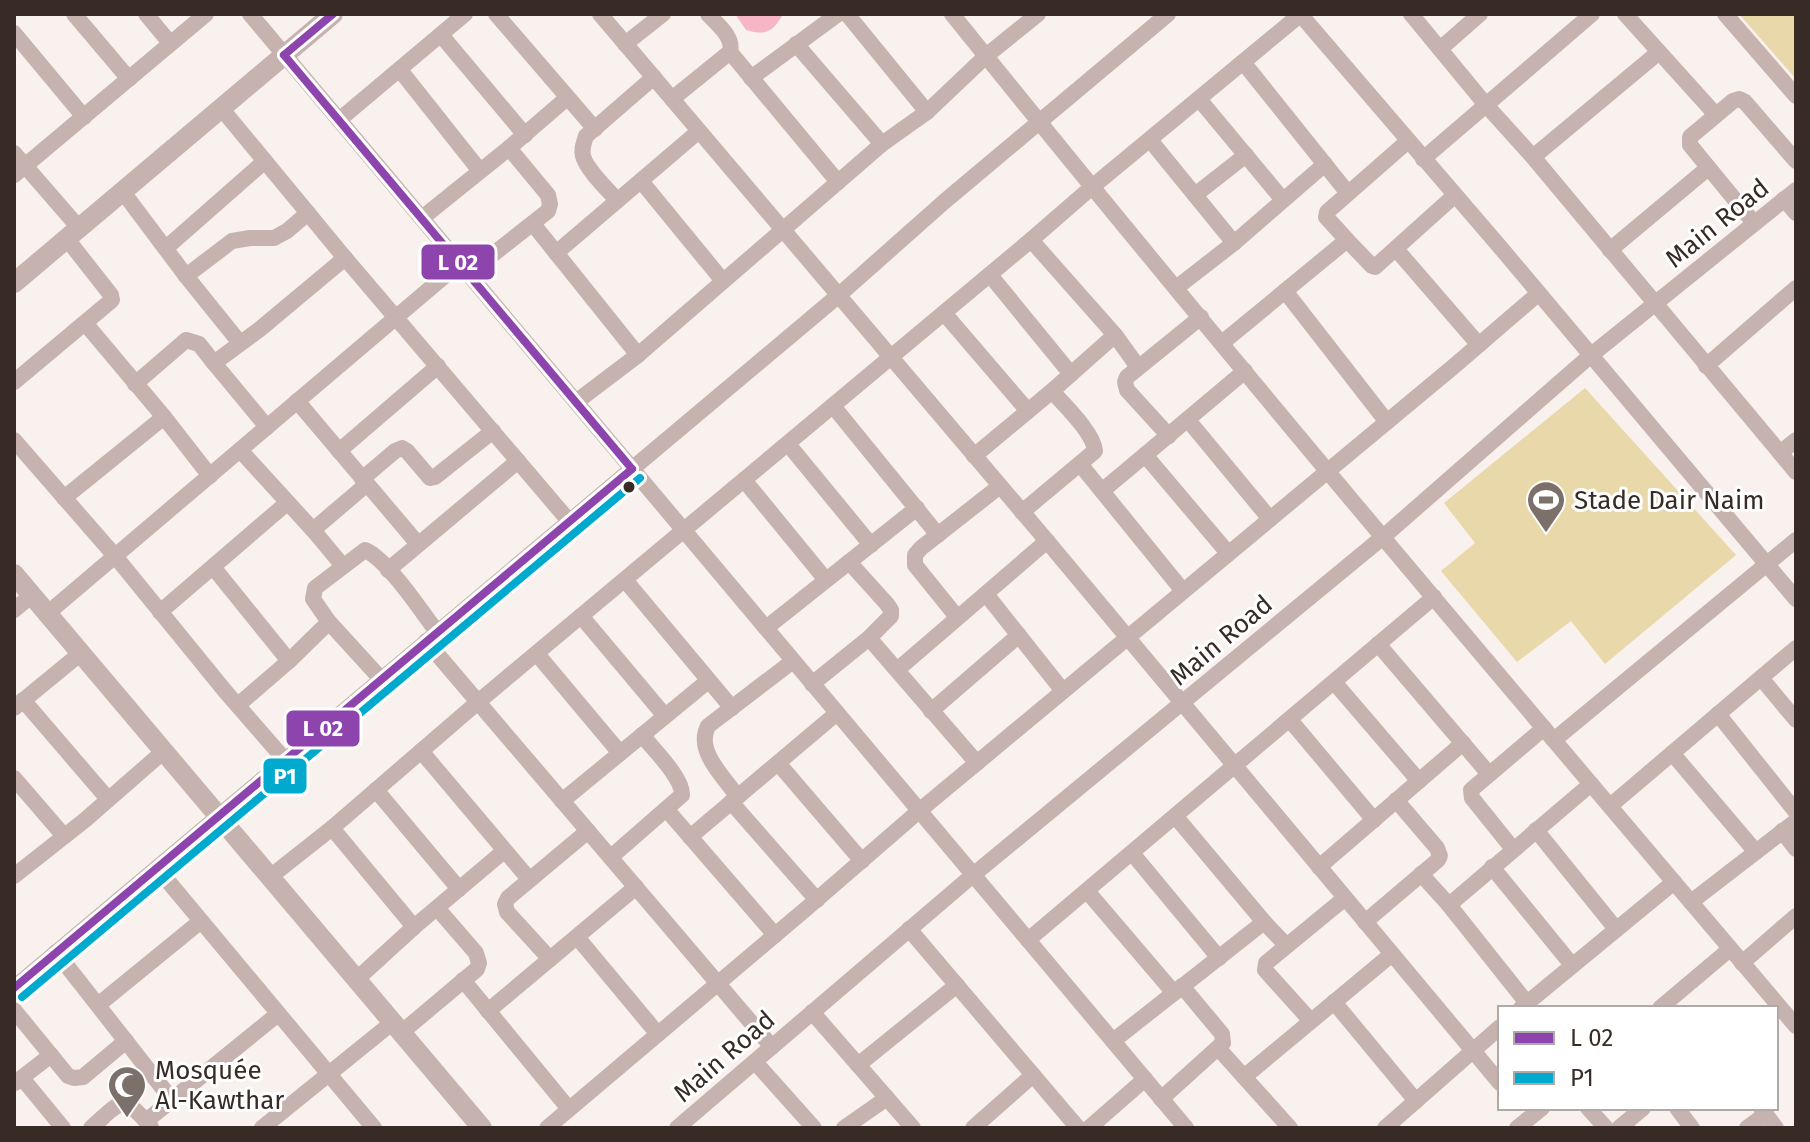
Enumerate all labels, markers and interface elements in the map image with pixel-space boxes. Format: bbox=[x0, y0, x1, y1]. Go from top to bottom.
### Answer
street label: Main Road bbox=[1659, 172, 1775, 274]
line badge: L 02 bbox=[420, 243, 496, 281]
text: L 02 bbox=[438, 249, 478, 276]
unlabelled marker bbox=[621, 479, 637, 495]
sports icon: Stade Dair Naim bbox=[1525, 479, 1567, 534]
place label: Stade Dair Naim bbox=[1574, 485, 1765, 516]
street label: Main Road bbox=[1164, 589, 1279, 692]
line badge: L 02 bbox=[285, 709, 361, 748]
text: L 02 bbox=[303, 715, 343, 742]
line badge: P1 bbox=[262, 757, 308, 795]
text: P1 bbox=[273, 763, 297, 790]
street label: Main Road bbox=[667, 1004, 781, 1109]
legend bbox=[1498, 1006, 1778, 1110]
text: L 02 bbox=[1570, 1024, 1613, 1052]
place label: Mosquée Al-Kawthar bbox=[155, 1055, 284, 1116]
mosque icon: Mosquée Al-Kawthar bbox=[106, 1064, 148, 1119]
text: P1 bbox=[1570, 1064, 1594, 1092]

